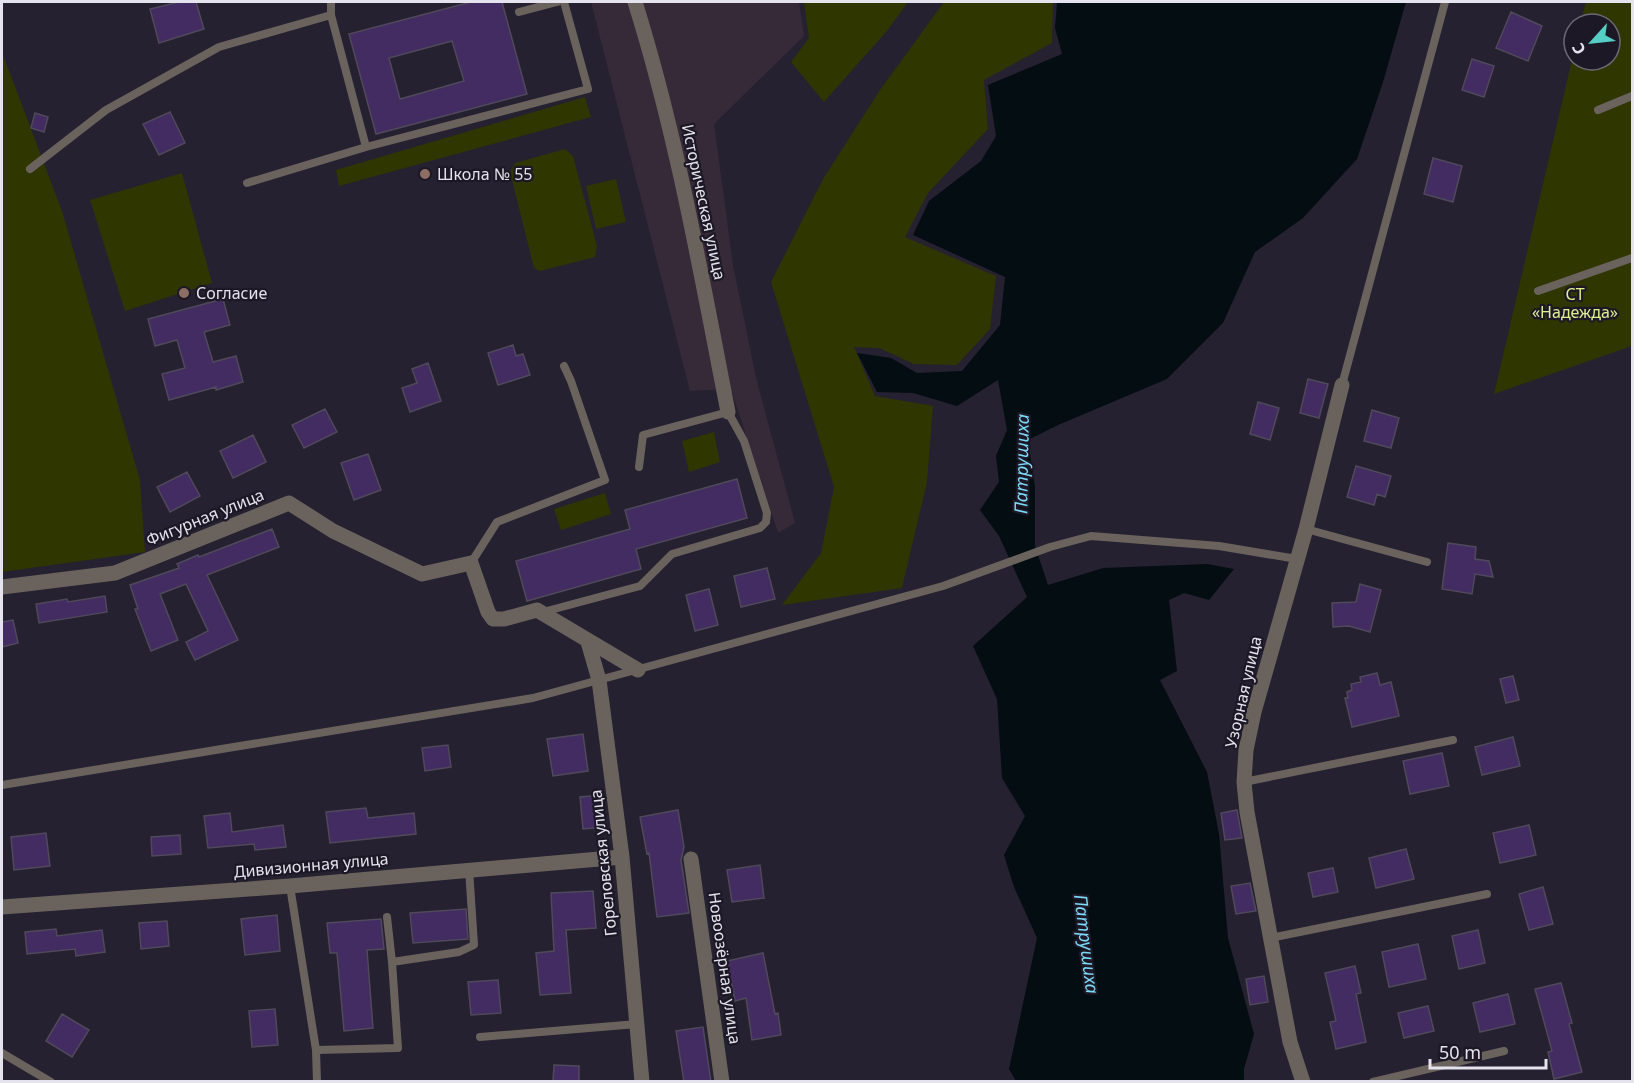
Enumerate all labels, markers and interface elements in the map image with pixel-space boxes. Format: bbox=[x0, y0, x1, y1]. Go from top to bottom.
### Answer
north arrow bbox=[1562, 12, 1622, 72]
text: С bbox=[1566, 39, 1591, 58]
street label: Историческая улица bbox=[677, 122, 731, 282]
place label: Школа № 55 bbox=[437, 163, 532, 185]
marker: Школа № 55 bbox=[418, 167, 432, 181]
place label: Согласие bbox=[196, 282, 267, 304]
park label: СТ «Надежда» bbox=[1532, 283, 1618, 323]
marker: Согласие bbox=[177, 286, 191, 300]
water label: Патрушиха bbox=[1008, 414, 1034, 514]
street label: Фигурная улица bbox=[143, 483, 267, 551]
street label: Узорная улица bbox=[1219, 634, 1267, 750]
street label: Гореловская улица bbox=[584, 789, 622, 937]
street label: Дивизионная улица bbox=[233, 847, 389, 883]
street label: Новоозёрная улица bbox=[703, 891, 747, 1045]
water label: Патрушиха bbox=[1069, 893, 1105, 995]
scale bar bbox=[1430, 1032, 1546, 1070]
text: 50 m bbox=[1439, 1040, 1481, 1064]

